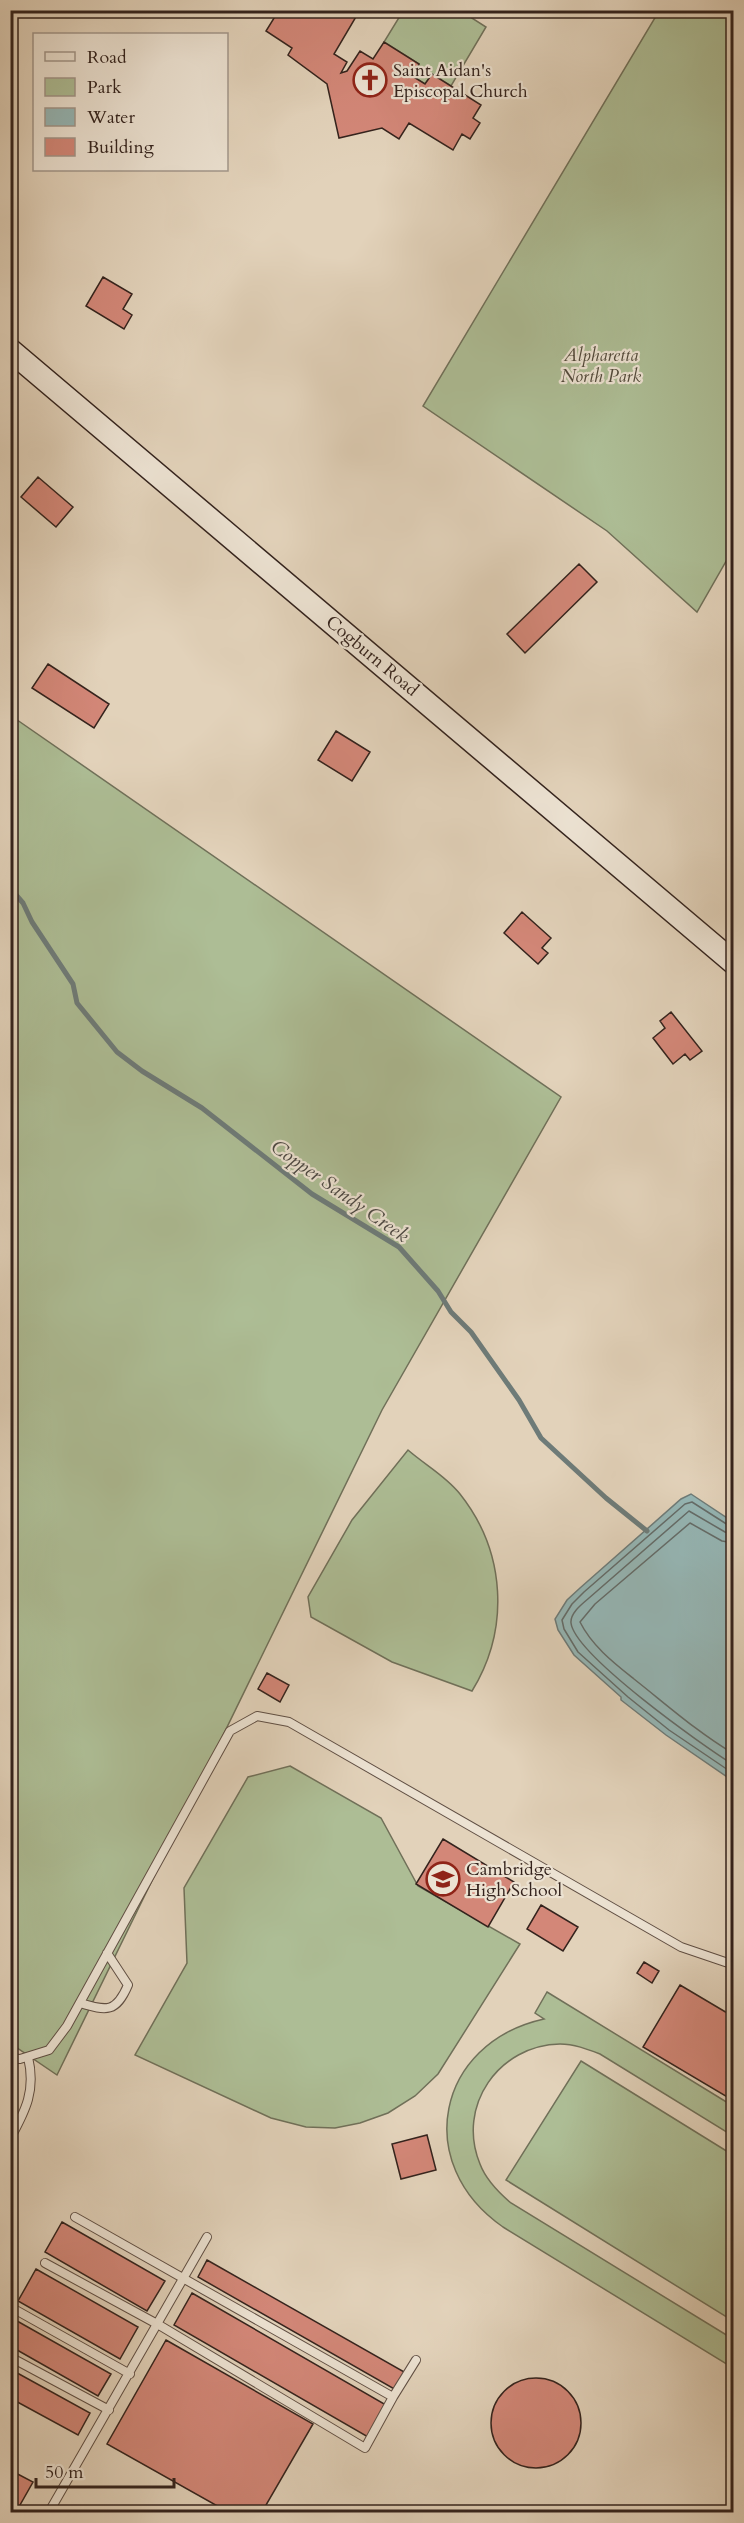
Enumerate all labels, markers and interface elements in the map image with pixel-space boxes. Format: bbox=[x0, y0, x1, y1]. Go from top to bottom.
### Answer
legend bbox=[33, 33, 228, 171]
text: Road bbox=[87, 45, 127, 70]
place label: Saint Aidan's Episcopal Church bbox=[393, 58, 528, 104]
church icon: Saint Aidan's Episcopal Church bbox=[352, 62, 388, 98]
text: Park bbox=[87, 75, 122, 100]
text: Water bbox=[86, 105, 136, 130]
text: Building bbox=[87, 135, 155, 160]
park label: Alpharetta North Park bbox=[561, 343, 641, 389]
street label: Cogburn Road bbox=[320, 610, 424, 703]
water label: Copper Sandy Creek bbox=[265, 1133, 415, 1249]
place label: Cambridge High School bbox=[466, 1857, 562, 1903]
school or university icon: Cambridge High School bbox=[425, 1861, 461, 1897]
scale bar bbox=[36, 2451, 174, 2489]
text: 50 m bbox=[45, 2460, 84, 2485]

